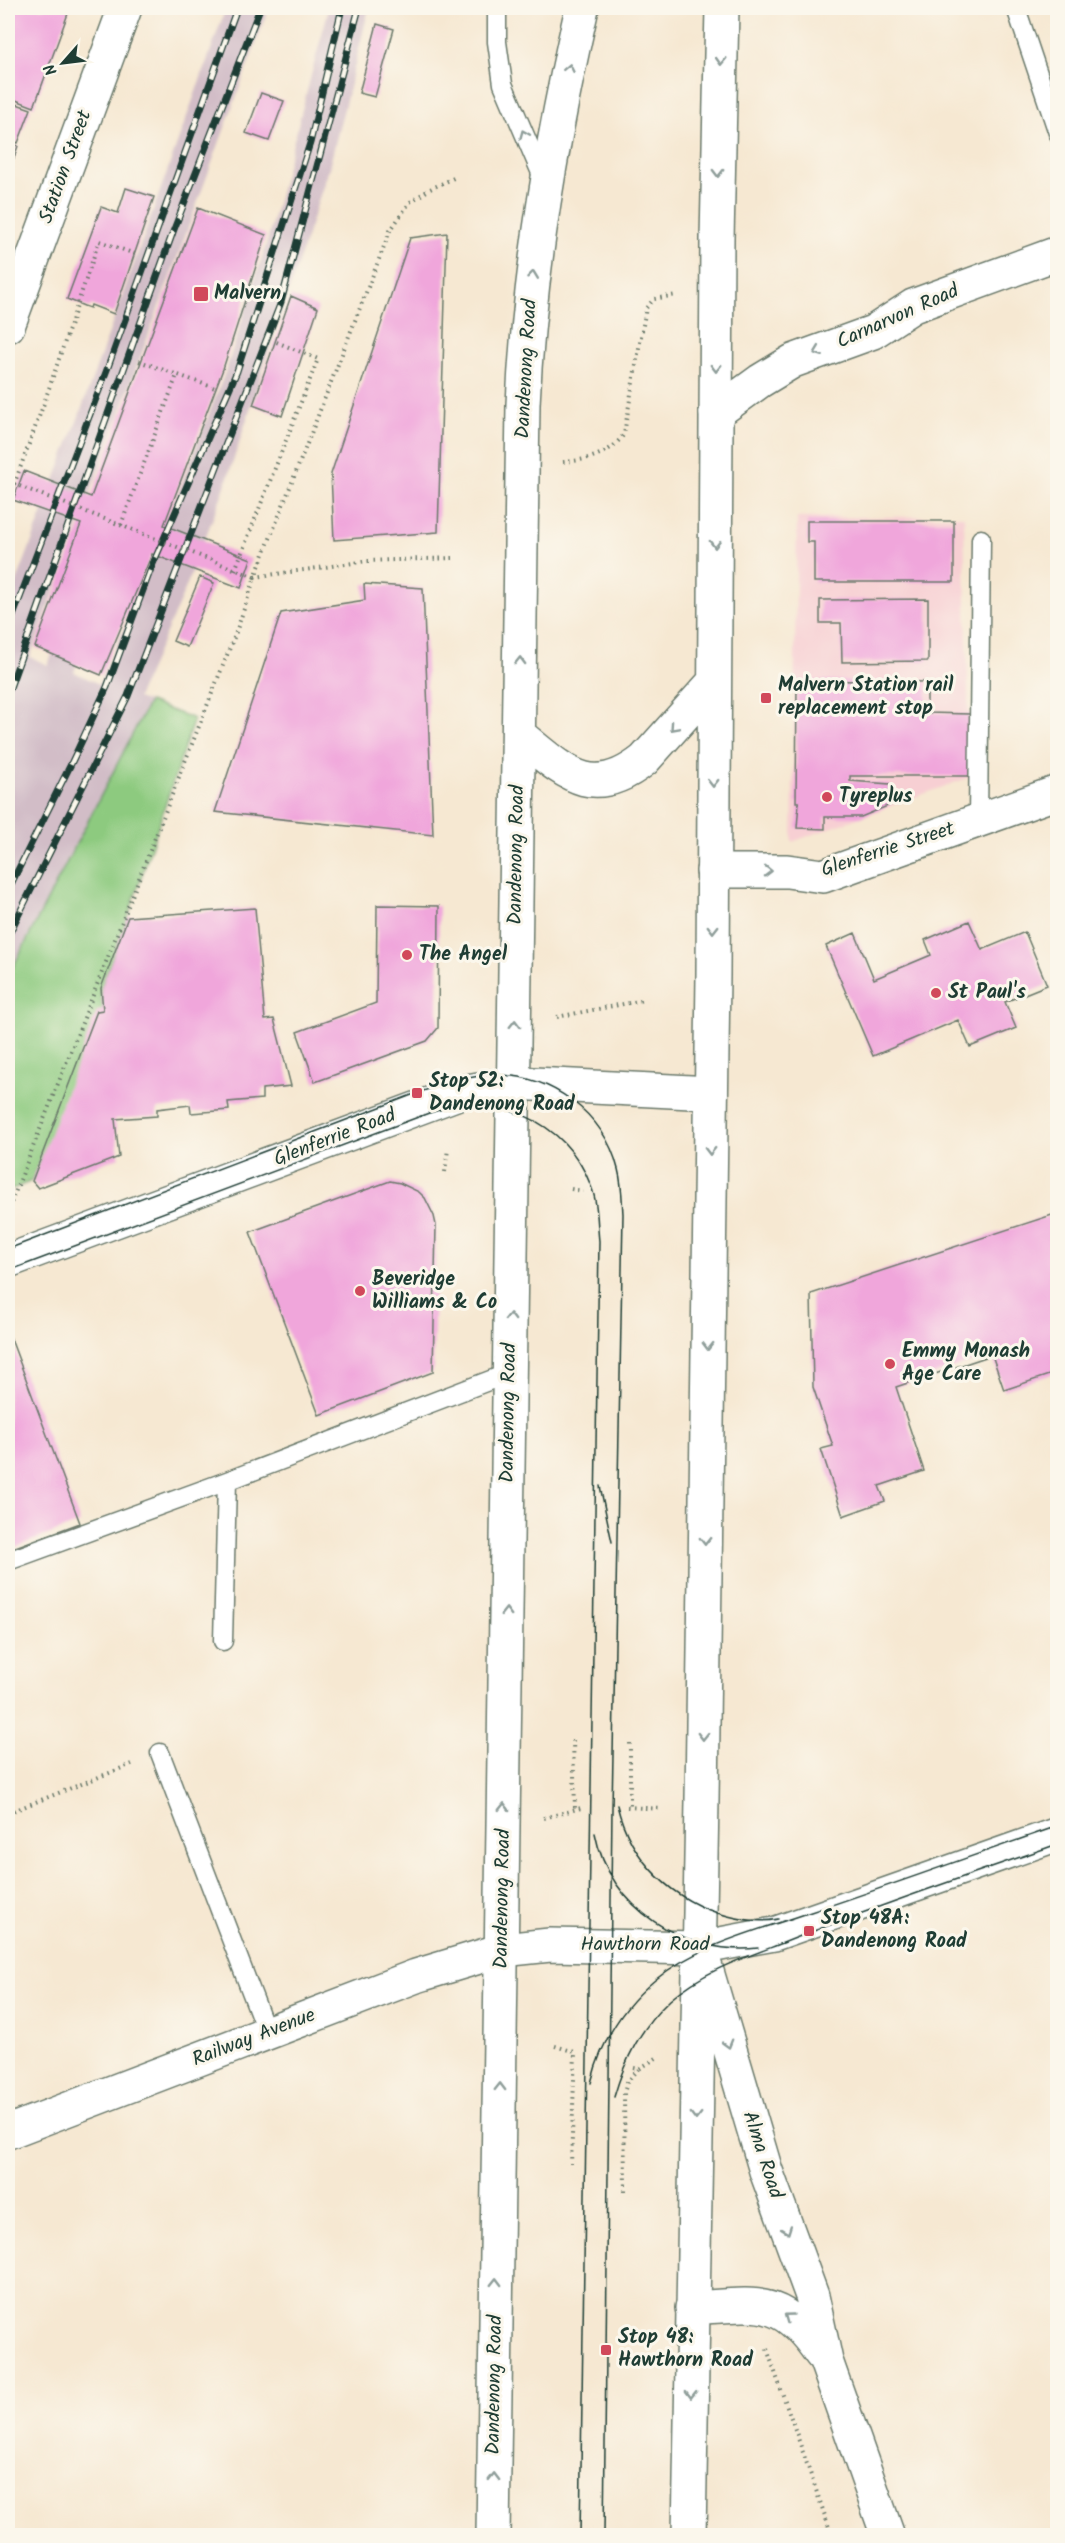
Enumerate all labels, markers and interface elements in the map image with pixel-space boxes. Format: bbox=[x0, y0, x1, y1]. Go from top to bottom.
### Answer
north arrow bbox=[33, 33, 93, 93]
one-way arrow bbox=[714, 56, 727, 65]
text: N bbox=[38, 59, 64, 80]
one-way arrow bbox=[562, 63, 575, 73]
street label: Station Street bbox=[31, 106, 101, 228]
one-way arrow bbox=[519, 129, 531, 140]
one-way arrow bbox=[712, 168, 724, 177]
one-way arrow bbox=[526, 270, 539, 279]
street label: Carnarvon Road bbox=[832, 275, 965, 358]
place label: Malvern bbox=[214, 278, 281, 310]
marker: Malvern bbox=[192, 285, 210, 303]
street label: Dandenong Road bbox=[507, 297, 547, 440]
one-way arrow bbox=[813, 345, 824, 357]
one-way arrow bbox=[710, 363, 722, 372]
one-way arrow bbox=[709, 540, 721, 549]
one-way arrow bbox=[514, 656, 526, 665]
place label: Malvern Station rail replacement stop bbox=[778, 670, 954, 725]
marker: Malvern Station rail replacement stop bbox=[759, 691, 773, 705]
one-way arrow bbox=[670, 720, 681, 731]
one-way arrow bbox=[707, 778, 719, 787]
place label: Tyreplus bbox=[839, 781, 913, 813]
street label: Dandenong Road bbox=[500, 784, 534, 925]
marker: Tyreplus bbox=[820, 790, 834, 804]
street label: Glenferrie Street bbox=[817, 813, 959, 887]
one-way arrow bbox=[764, 865, 773, 877]
one-way arrow bbox=[707, 925, 719, 934]
place label: The Angel bbox=[419, 939, 508, 971]
marker: The Angel bbox=[400, 948, 414, 962]
place label: St Paul's bbox=[948, 977, 1026, 1009]
marker: St Paul's bbox=[929, 986, 943, 1000]
one-way arrow bbox=[509, 1020, 521, 1029]
place label: Stop 52: Dandenong Road bbox=[429, 1066, 576, 1121]
marker: Stop 52: Dandenong Road bbox=[410, 1086, 424, 1100]
street label: Glenferrie Road bbox=[269, 1100, 402, 1176]
one-way arrow bbox=[704, 1147, 716, 1156]
place label: Beveridge Williams & Co bbox=[372, 1264, 497, 1319]
marker: Beveridge Williams & Co bbox=[353, 1284, 367, 1298]
one-way arrow bbox=[504, 1312, 516, 1321]
place label: Emmy Monash Age Care bbox=[902, 1336, 1030, 1391]
street label: Dandenong Road bbox=[492, 1342, 526, 1483]
one-way arrow bbox=[701, 1342, 714, 1351]
marker: Emmy Monash Age Care bbox=[883, 1357, 897, 1371]
one-way arrow bbox=[699, 1537, 711, 1546]
one-way arrow bbox=[500, 1608, 512, 1617]
one-way arrow bbox=[697, 1732, 709, 1741]
one-way arrow bbox=[498, 1803, 510, 1812]
street label: Dandenong Road bbox=[486, 1828, 520, 1969]
place label: Stop 48A: Dandenong Road bbox=[821, 1903, 968, 1958]
marker: Stop 48A: Dandenong Road bbox=[802, 1924, 816, 1938]
street label: Hawthorn Road bbox=[580, 1929, 711, 1961]
street label: Railway Avenue bbox=[188, 2000, 320, 2076]
one-way arrow bbox=[721, 2038, 733, 2049]
one-way arrow bbox=[494, 2083, 506, 2092]
street label: Alma Road bbox=[733, 2107, 792, 2204]
one-way arrow bbox=[690, 2111, 702, 2120]
one-way arrow bbox=[780, 2224, 793, 2235]
one-way arrow bbox=[490, 2278, 503, 2287]
one-way arrow bbox=[783, 2313, 794, 2324]
street label: Dandenong Road bbox=[478, 2314, 512, 2455]
place label: Stop 48: Hawthorn Road bbox=[618, 2322, 754, 2377]
marker: Stop 48: Hawthorn Road bbox=[599, 2343, 613, 2357]
one-way arrow bbox=[685, 2390, 697, 2399]
one-way arrow bbox=[487, 2473, 500, 2482]

